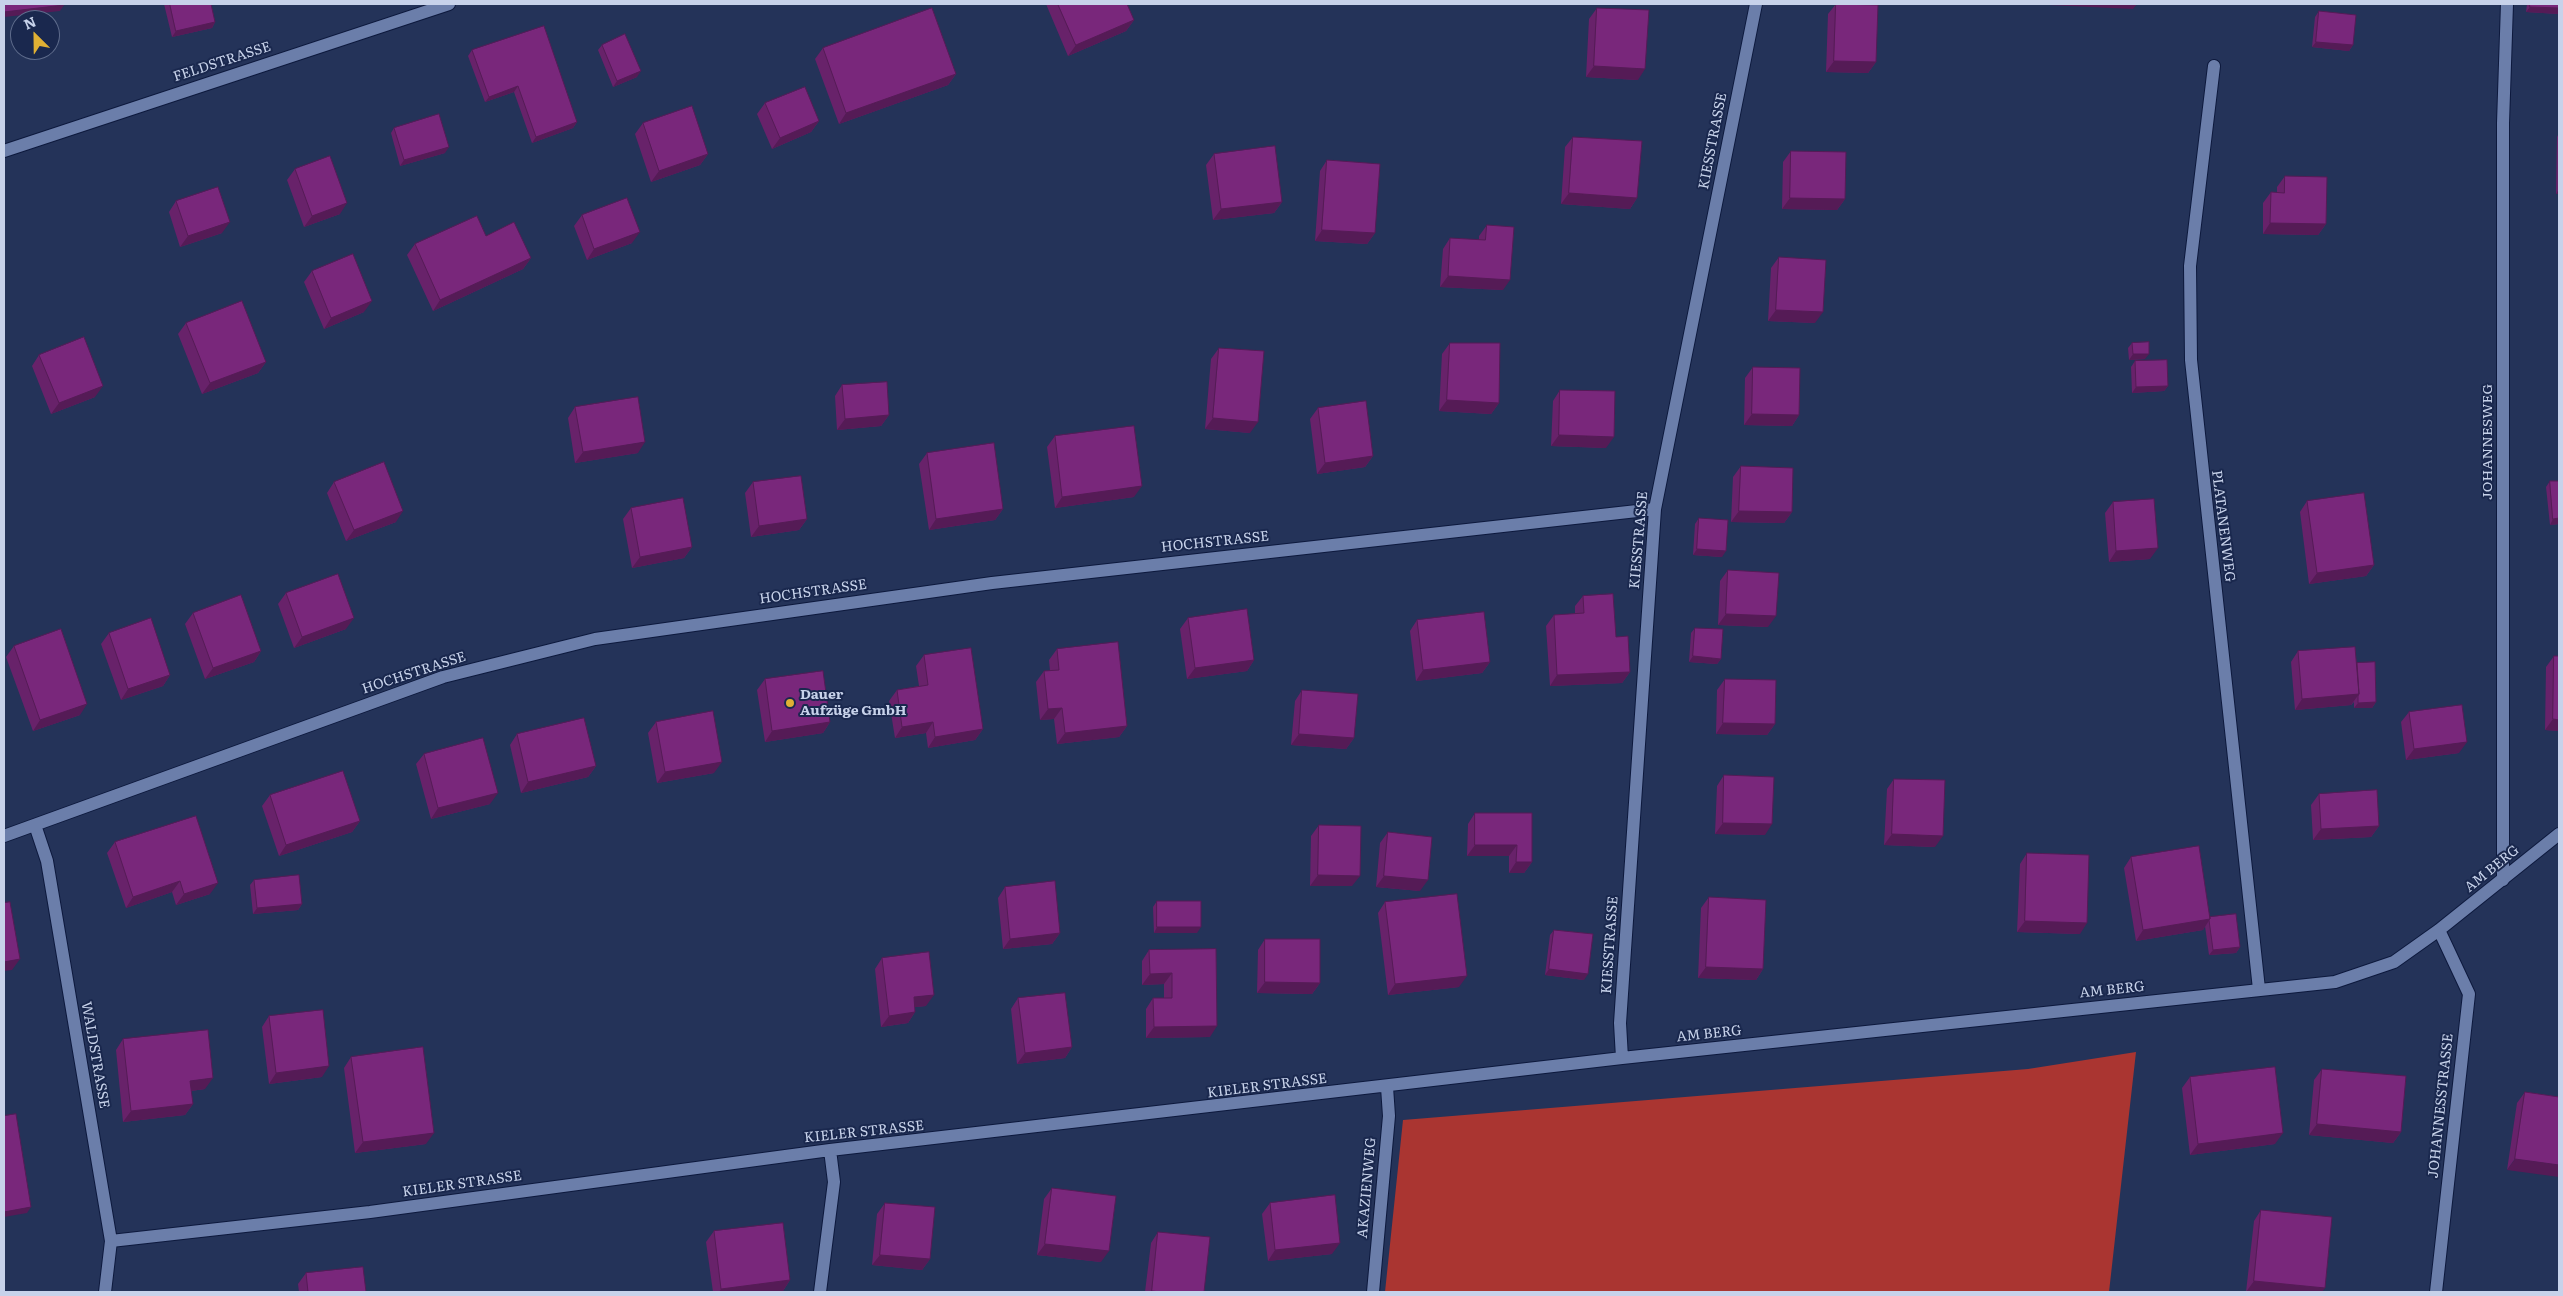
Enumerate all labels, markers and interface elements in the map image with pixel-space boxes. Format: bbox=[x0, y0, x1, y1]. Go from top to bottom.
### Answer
north arrow bbox=[10, 10, 60, 60]
text: N bbox=[20, 11, 39, 34]
street label: FELDSTRASSE bbox=[171, 38, 273, 86]
street label: KIESSTRASSE bbox=[1695, 91, 1731, 191]
street label: JOHANNESWEG bbox=[2480, 384, 2496, 500]
street label: PLATANENWEG bbox=[2208, 469, 2238, 583]
street label: KIESSTRASSE bbox=[1626, 490, 1652, 590]
street label: HOCHSTRASSE bbox=[1160, 528, 1270, 556]
street label: HOCHSTRASSE bbox=[758, 576, 868, 608]
street label: HOCHSTRASSE bbox=[360, 648, 468, 698]
place label: Dauer Aufzüge GmbH bbox=[800, 687, 907, 720]
marker: Dauer Aufzüge GmbH bbox=[784, 697, 796, 709]
street label: AM BERG bbox=[2461, 842, 2523, 896]
street label: KIESSTRASSE bbox=[1598, 895, 1622, 995]
street label: AM BERG bbox=[2079, 978, 2145, 1002]
street label: WALDSTRASSE bbox=[77, 1000, 113, 1110]
street label: AM BERG bbox=[1676, 1022, 1742, 1046]
street label: JOHANNESSTRASSE bbox=[2425, 1033, 2457, 1179]
street label: KIELER STRASSE bbox=[1206, 1070, 1328, 1102]
street label: KIELER STRASSE bbox=[803, 1117, 925, 1147]
street label: AKAZIENWEG bbox=[1354, 1137, 1380, 1239]
street label: KIELER STRASSE bbox=[401, 1167, 523, 1201]

